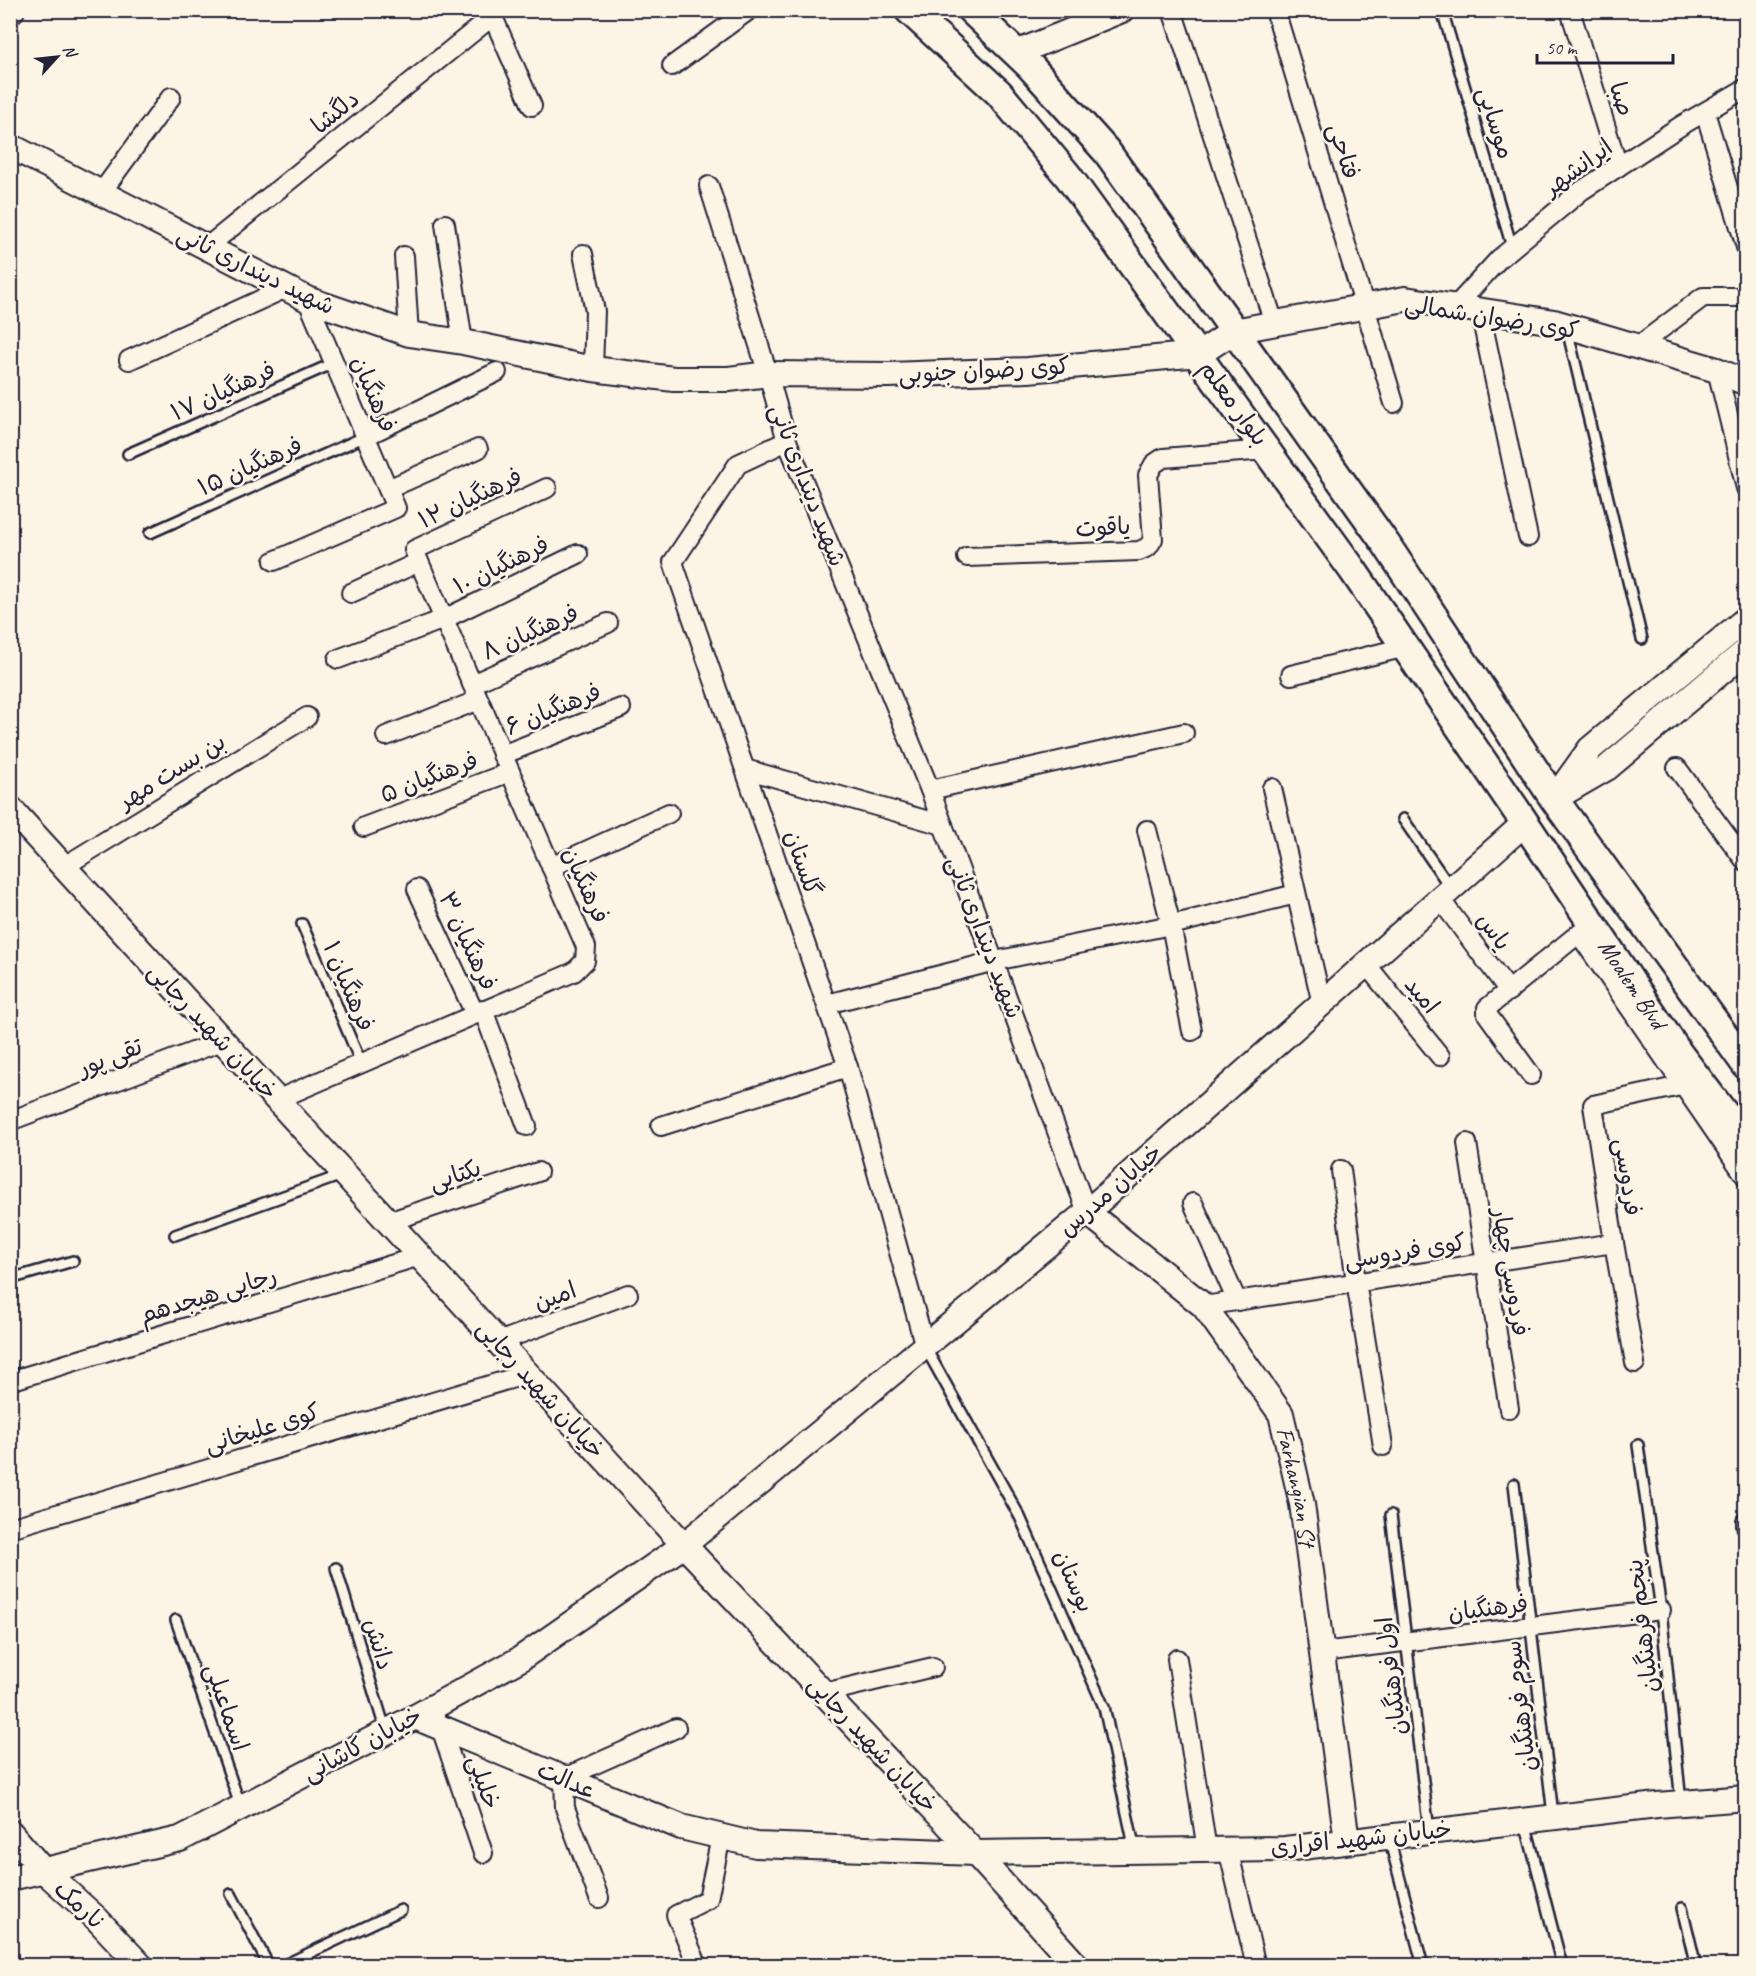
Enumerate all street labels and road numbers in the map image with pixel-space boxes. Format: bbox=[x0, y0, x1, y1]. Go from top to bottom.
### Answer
street label: صبا bbox=[1603, 78, 1641, 120]
street label: موسایی bbox=[1471, 83, 1521, 163]
street label: دلگشا bbox=[305, 84, 365, 140]
street label: فتاحی bbox=[1321, 119, 1367, 183]
street label: ایرانشهر bbox=[1536, 132, 1618, 203]
street label: شهید دینداری ثانی bbox=[172, 219, 340, 321]
street label: کوی رضوان شمالی bbox=[1403, 288, 1581, 346]
street label: فرهنگیان bbox=[344, 351, 404, 437]
street label: کوی رضوان جنوبی bbox=[898, 351, 1070, 390]
street label: بلوار معلم bbox=[1190, 354, 1275, 454]
street label: فرهنگیان ۱۷ bbox=[166, 355, 280, 427]
street label: شهید دینداری ثانی bbox=[763, 399, 853, 571]
street label: فرهنگیان ۱۵ bbox=[193, 430, 307, 502]
street label: فرهنگیان ۱۲ bbox=[413, 461, 527, 535]
street label: یاقوت bbox=[1075, 511, 1131, 543]
street label: فرهنگیان ۱۰ bbox=[448, 529, 554, 601]
street label: فرهنگیان ۸ bbox=[477, 597, 583, 667]
street label: فرهنگیان ۶ bbox=[501, 676, 605, 742]
street label: بن بست مهر bbox=[111, 726, 231, 817]
street label: فرهنگیان ۵ bbox=[376, 745, 482, 809]
street label: گلستان bbox=[778, 826, 828, 900]
street label: فرهنگیان bbox=[556, 842, 616, 928]
street label: شهید دینداری ثانی bbox=[940, 851, 1030, 1023]
street label: فرهنگیان ۳ bbox=[432, 887, 504, 995]
street label: یاس bbox=[1470, 906, 1518, 956]
street label: Moalem Blvd bbox=[1592, 933, 1675, 1038]
street label: فرهنگیان ۱ bbox=[317, 936, 381, 1036]
street label: خیابان شهید رجایی bbox=[142, 956, 284, 1106]
street label: امید bbox=[1398, 970, 1446, 1020]
street label: تقی پور bbox=[72, 1031, 148, 1084]
street label: فردوسی bbox=[1608, 1136, 1648, 1218]
street label: خیابان مدرس bbox=[1052, 1137, 1168, 1243]
street label: یکتایی bbox=[425, 1153, 485, 1197]
street label: فردوسی چهار bbox=[1486, 1204, 1536, 1338]
street label: کوی فردوسی bbox=[1342, 1227, 1468, 1275]
street label: رجایی هیجدهم bbox=[136, 1260, 281, 1333]
street label: امین bbox=[530, 1275, 580, 1317]
street label: خیابان شهید رجایی bbox=[471, 1313, 611, 1465]
street label: کوی علیخانی bbox=[201, 1396, 323, 1460]
street label: Farhangian St bbox=[1270, 1424, 1323, 1551]
street label: بوستان bbox=[1047, 1545, 1101, 1617]
street label: پنجم فرهنگیان bbox=[1619, 1557, 1668, 1695]
street label: فرهنگیان bbox=[1446, 1588, 1530, 1628]
street label: دانش bbox=[357, 1615, 401, 1673]
street label: اول فرهنگیان bbox=[1369, 1615, 1413, 1737]
street label: سوم فرهنگیان bbox=[1497, 1638, 1546, 1773]
street label: اسماعیلی bbox=[198, 1659, 256, 1755]
street label: خیابان شهید رجایی bbox=[802, 1669, 944, 1819]
street label: خیابان کاشانی bbox=[297, 1700, 427, 1788]
street label: خلیلی bbox=[461, 1751, 507, 1813]
street label: عدالت bbox=[533, 1754, 601, 1806]
street label: خیابان شهید اقراری bbox=[1269, 1814, 1453, 1862]
street label: نارمک bbox=[48, 1874, 112, 1936]

